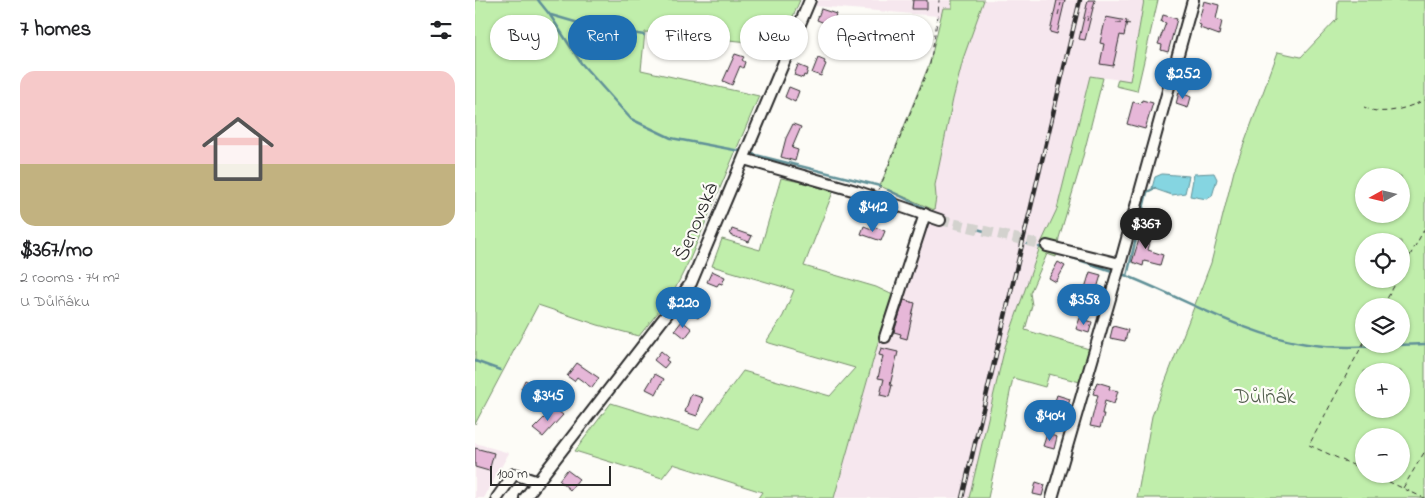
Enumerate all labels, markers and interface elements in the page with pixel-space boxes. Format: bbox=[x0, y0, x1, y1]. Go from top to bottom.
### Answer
text: 7 homes bbox=[20, 15, 91, 45]
chip: Buy bbox=[490, 15, 558, 60]
chip: Rent bbox=[568, 15, 637, 60]
chip: Filters bbox=[647, 15, 730, 60]
chip: New bbox=[740, 15, 808, 60]
chip: Apartment bbox=[818, 15, 933, 60]
icon: filters bbox=[427, 16, 455, 44]
pin: $252 bbox=[1153, 58, 1213, 100]
text: $252 bbox=[1166, 62, 1200, 86]
icon: home bbox=[193, 104, 283, 194]
north arrow bbox=[1355, 168, 1410, 222]
map controls bbox=[1355, 168, 1410, 483]
street label: Šenovská bbox=[667, 178, 727, 266]
pin: $412 bbox=[843, 190, 903, 233]
text: $412 bbox=[858, 195, 888, 219]
pin: $367 bbox=[1116, 208, 1176, 250]
text: $367 bbox=[1131, 212, 1161, 236]
button: locate bbox=[1355, 233, 1410, 288]
text: $367/mo bbox=[20, 236, 93, 266]
text: 2 rooms · 74 m² bbox=[20, 266, 120, 290]
pin: $358 bbox=[1054, 284, 1114, 326]
pin: $220 bbox=[653, 286, 713, 329]
text: $358 bbox=[1068, 288, 1100, 312]
text: U Důlňáku bbox=[20, 290, 90, 314]
text: $220 bbox=[667, 291, 699, 315]
button: layers bbox=[1355, 298, 1410, 353]
button: + bbox=[1355, 363, 1410, 418]
pin: $345 bbox=[518, 380, 578, 422]
park label: Důlňák bbox=[1233, 383, 1296, 413]
text: $345 bbox=[532, 384, 564, 408]
pin: $404 bbox=[1020, 400, 1080, 442]
text: $404 bbox=[1035, 404, 1065, 428]
button: − bbox=[1355, 428, 1410, 483]
scale bar bbox=[490, 463, 611, 486]
text: 100 m bbox=[497, 464, 528, 485]

